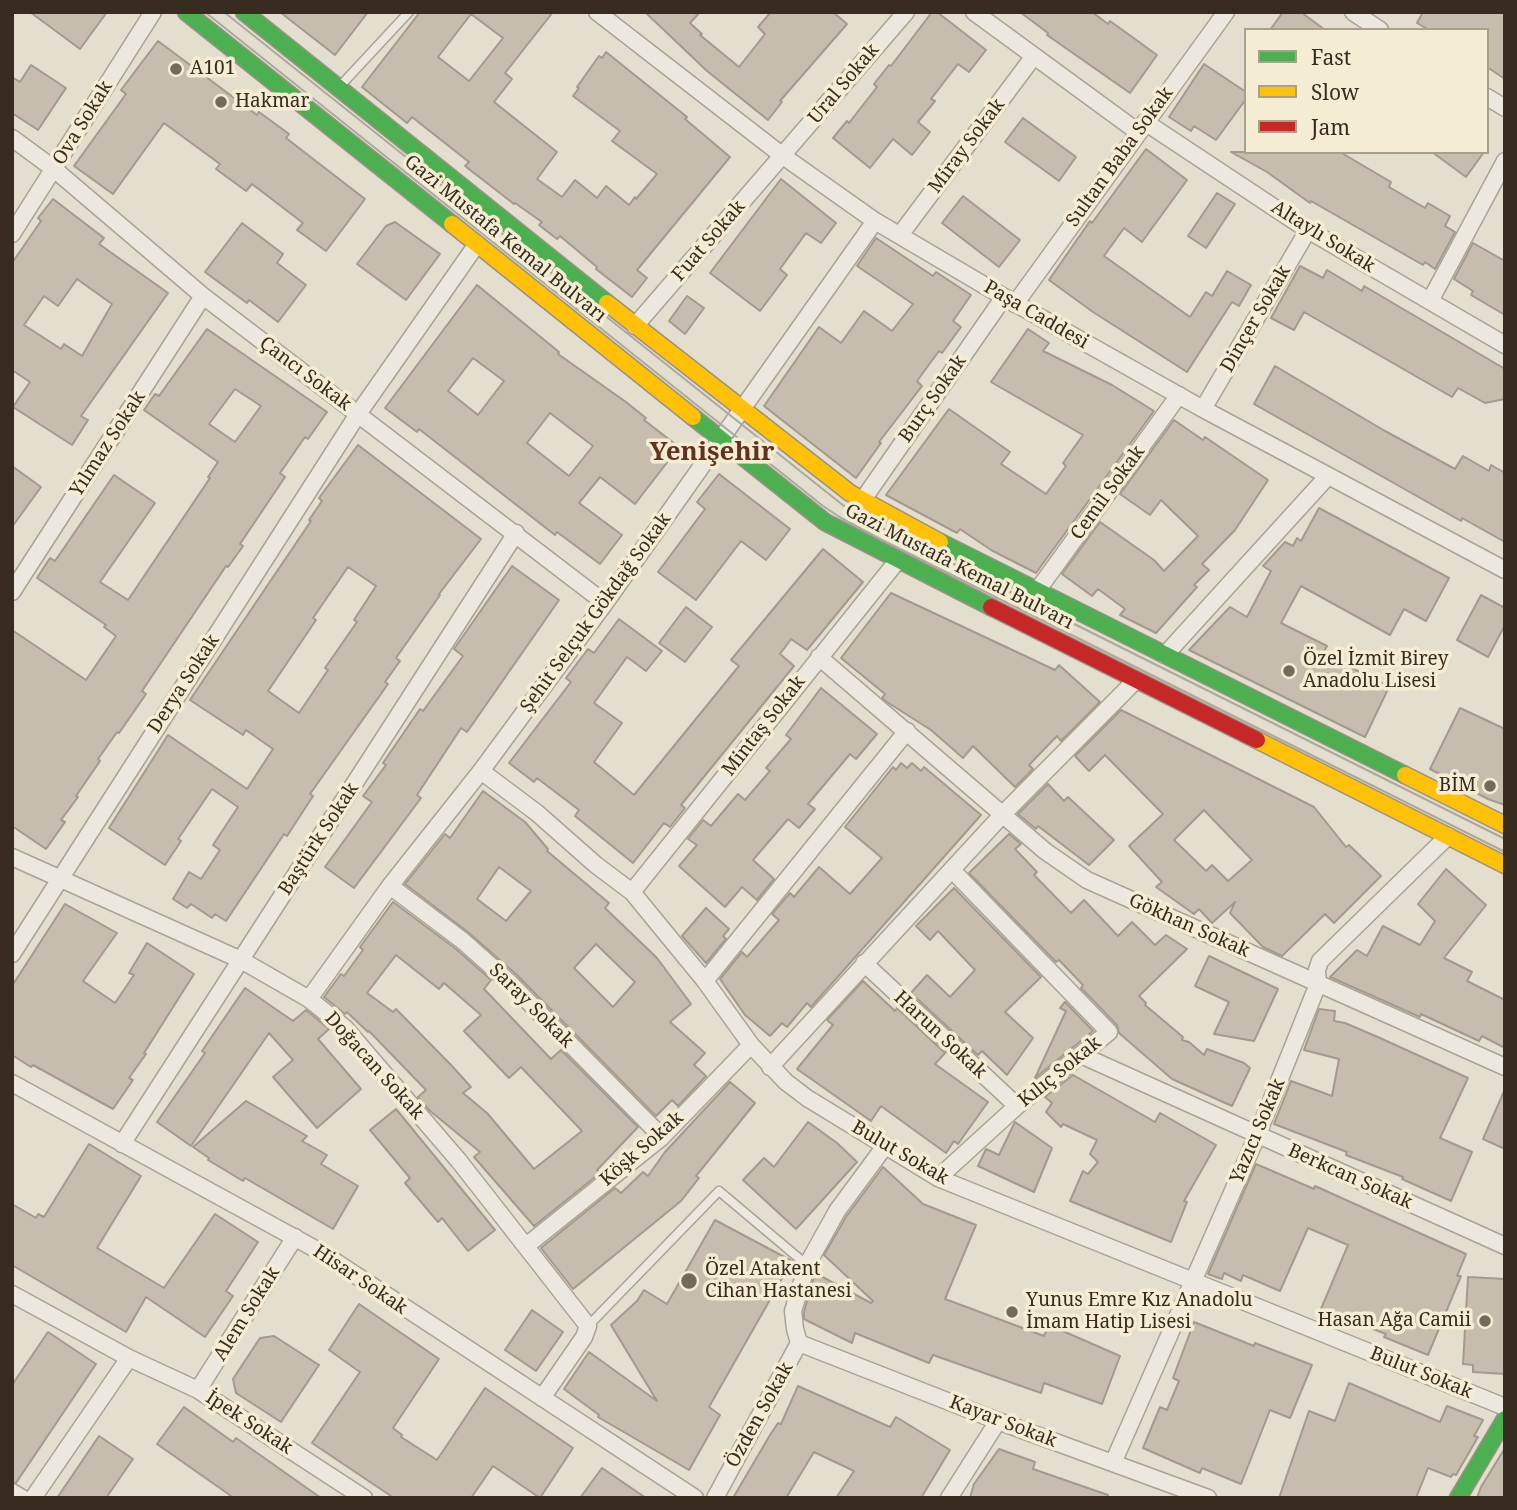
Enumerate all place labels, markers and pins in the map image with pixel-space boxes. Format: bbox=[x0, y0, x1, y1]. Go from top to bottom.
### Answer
place label: A101 bbox=[190, 58, 235, 80]
marker: A101 bbox=[168, 61, 184, 77]
place label: Hakmar bbox=[235, 91, 309, 113]
marker: Hakmar bbox=[213, 94, 229, 110]
place label: Özel İzmit Birey Anadolu Lisesi bbox=[1303, 649, 1449, 693]
marker: Özel İzmit Birey Anadolu Lisesi bbox=[1281, 663, 1297, 679]
place label: BİM bbox=[1439, 775, 1476, 797]
marker: BİM bbox=[1482, 778, 1498, 794]
place label: Özel Atakent Cihan Hastanesi bbox=[705, 1259, 851, 1303]
marker: Özel Atakent Cihan Hastanesi bbox=[679, 1271, 699, 1291]
place label: Yunus Emre Kız Anadolu İmam Hatip Lisesi bbox=[1026, 1290, 1253, 1334]
marker: Yunus Emre Kız Anadolu İmam Hatip Lisesi bbox=[1004, 1304, 1020, 1320]
place label: Hasan Ağa Camii bbox=[1317, 1310, 1471, 1332]
marker: Hasan Ağa Camii bbox=[1477, 1313, 1493, 1329]

